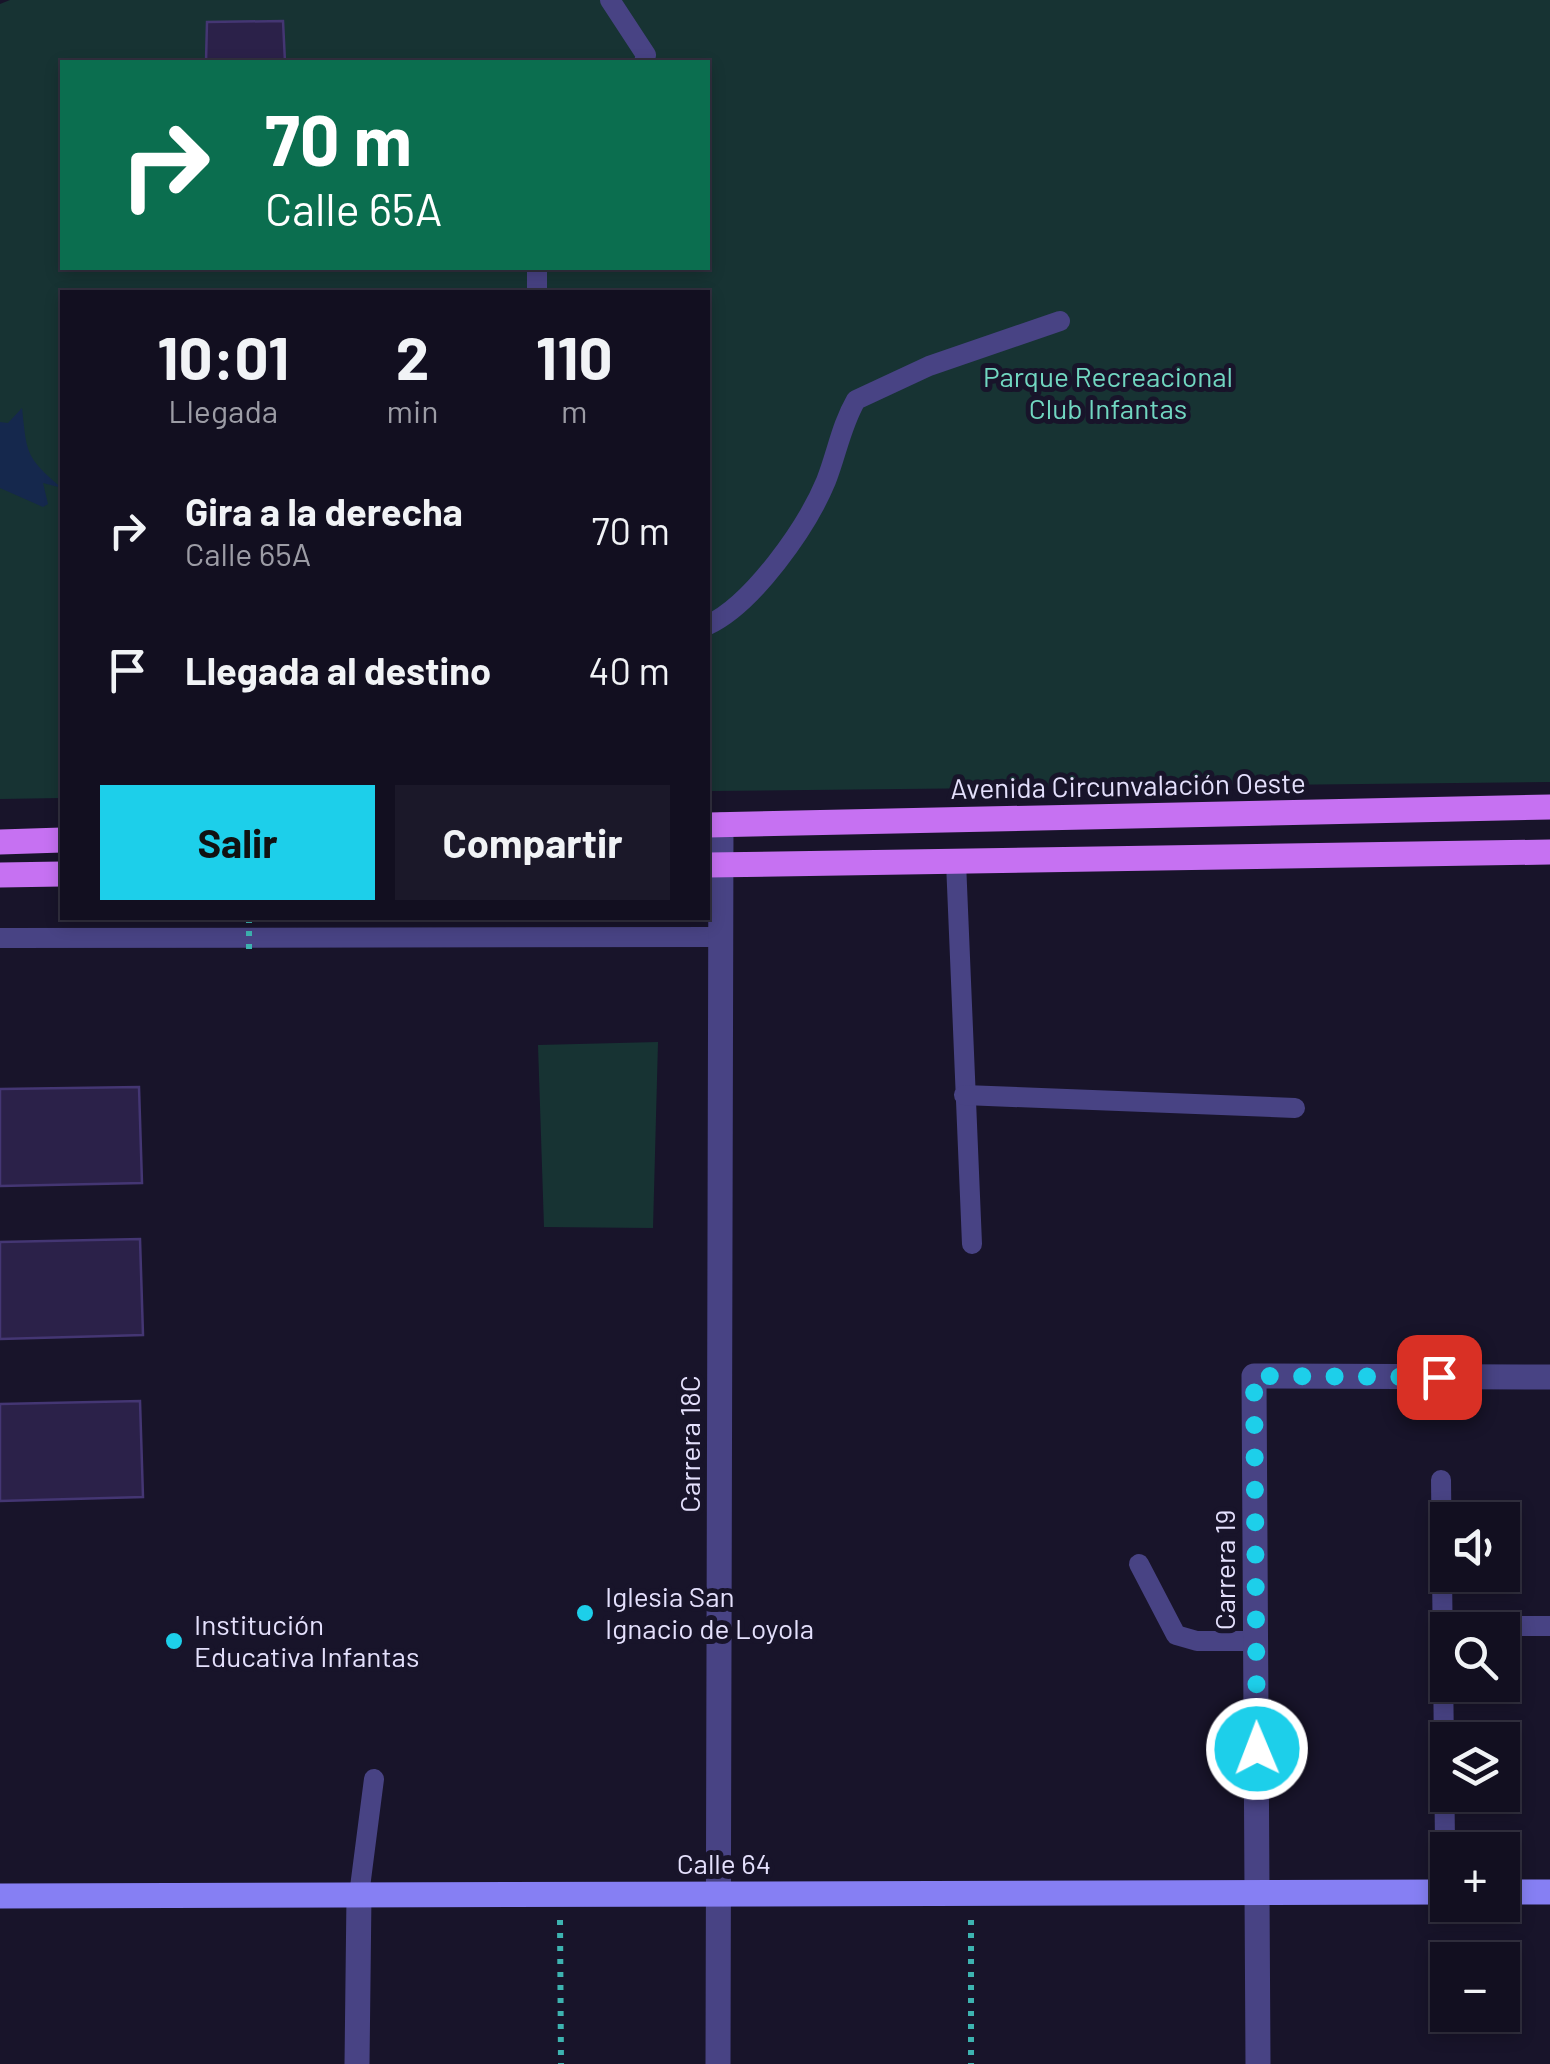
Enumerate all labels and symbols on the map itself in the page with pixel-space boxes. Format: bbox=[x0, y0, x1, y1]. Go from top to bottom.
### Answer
park label: Parque Recreacional Club Infantas bbox=[983, 359, 1233, 425]
street label: Avenida Circunvalación Oeste bbox=[950, 765, 1306, 805]
pin bbox=[1397, 1335, 1482, 1420]
street label: Carrera 18C bbox=[672, 1375, 706, 1513]
street label: Carrera 19 bbox=[1207, 1510, 1241, 1630]
place label: Iglesia San Ignacio de Loyola bbox=[605, 1579, 814, 1645]
marker: Iglesia San Ignacio de Loyola bbox=[574, 1602, 596, 1624]
place label: Institución Educativa Infantas bbox=[194, 1607, 419, 1673]
marker: Institución Educativa Infantas bbox=[163, 1630, 185, 1652]
position arrow bbox=[1205, 1697, 1309, 1801]
street label: Calle 64 bbox=[677, 1846, 771, 1880]

